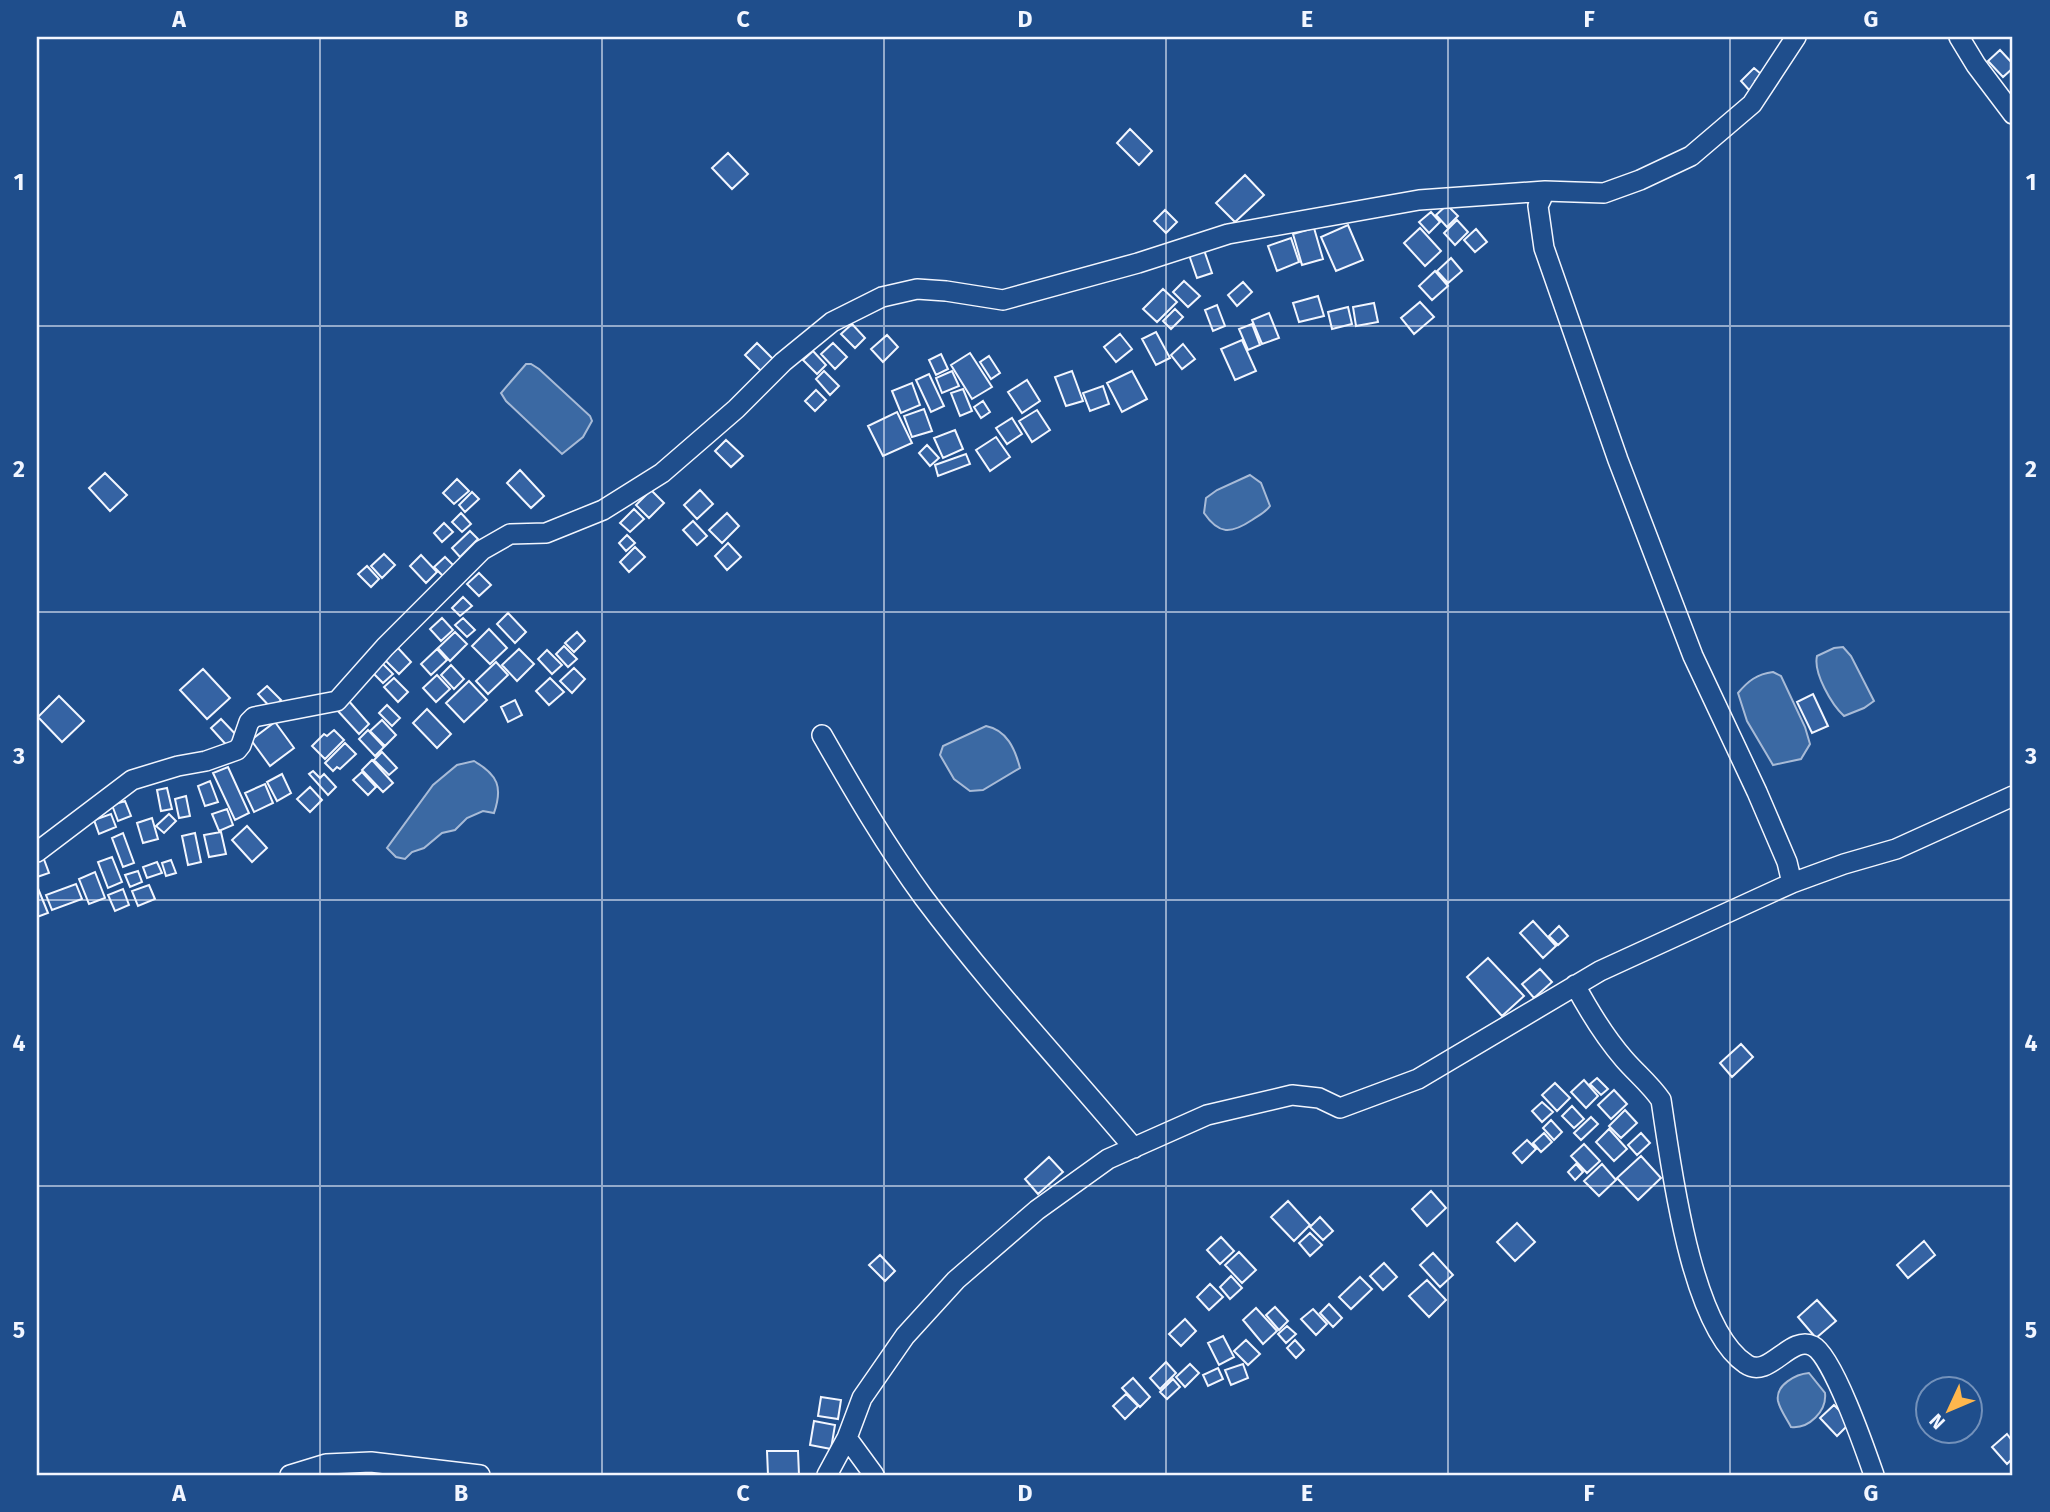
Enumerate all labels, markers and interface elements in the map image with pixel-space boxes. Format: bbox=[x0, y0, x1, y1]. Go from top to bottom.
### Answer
text: A bbox=[171, 5, 186, 33]
text: B bbox=[454, 5, 468, 33]
text: C bbox=[736, 5, 750, 33]
text: D bbox=[1018, 5, 1033, 33]
text: E bbox=[1301, 5, 1313, 33]
text: F bbox=[1583, 5, 1595, 33]
text: G bbox=[1864, 5, 1878, 33]
text: 1 bbox=[14, 168, 24, 196]
text: 1 bbox=[2026, 168, 2036, 196]
text: 2 bbox=[13, 455, 25, 483]
text: 2 bbox=[2025, 455, 2037, 483]
text: 3 bbox=[12, 742, 25, 770]
text: 3 bbox=[2024, 742, 2037, 770]
text: 4 bbox=[13, 1029, 26, 1057]
text: 4 bbox=[2025, 1029, 2038, 1057]
text: 5 bbox=[13, 1316, 25, 1344]
text: 5 bbox=[2025, 1316, 2037, 1344]
north arrow bbox=[1913, 1376, 1983, 1446]
text: N bbox=[1924, 1409, 1950, 1434]
text: A bbox=[171, 1479, 186, 1507]
text: B bbox=[454, 1479, 468, 1507]
text: C bbox=[736, 1479, 750, 1507]
text: D bbox=[1018, 1479, 1033, 1507]
text: E bbox=[1301, 1479, 1313, 1507]
text: F bbox=[1583, 1479, 1595, 1507]
text: G bbox=[1864, 1479, 1878, 1507]

